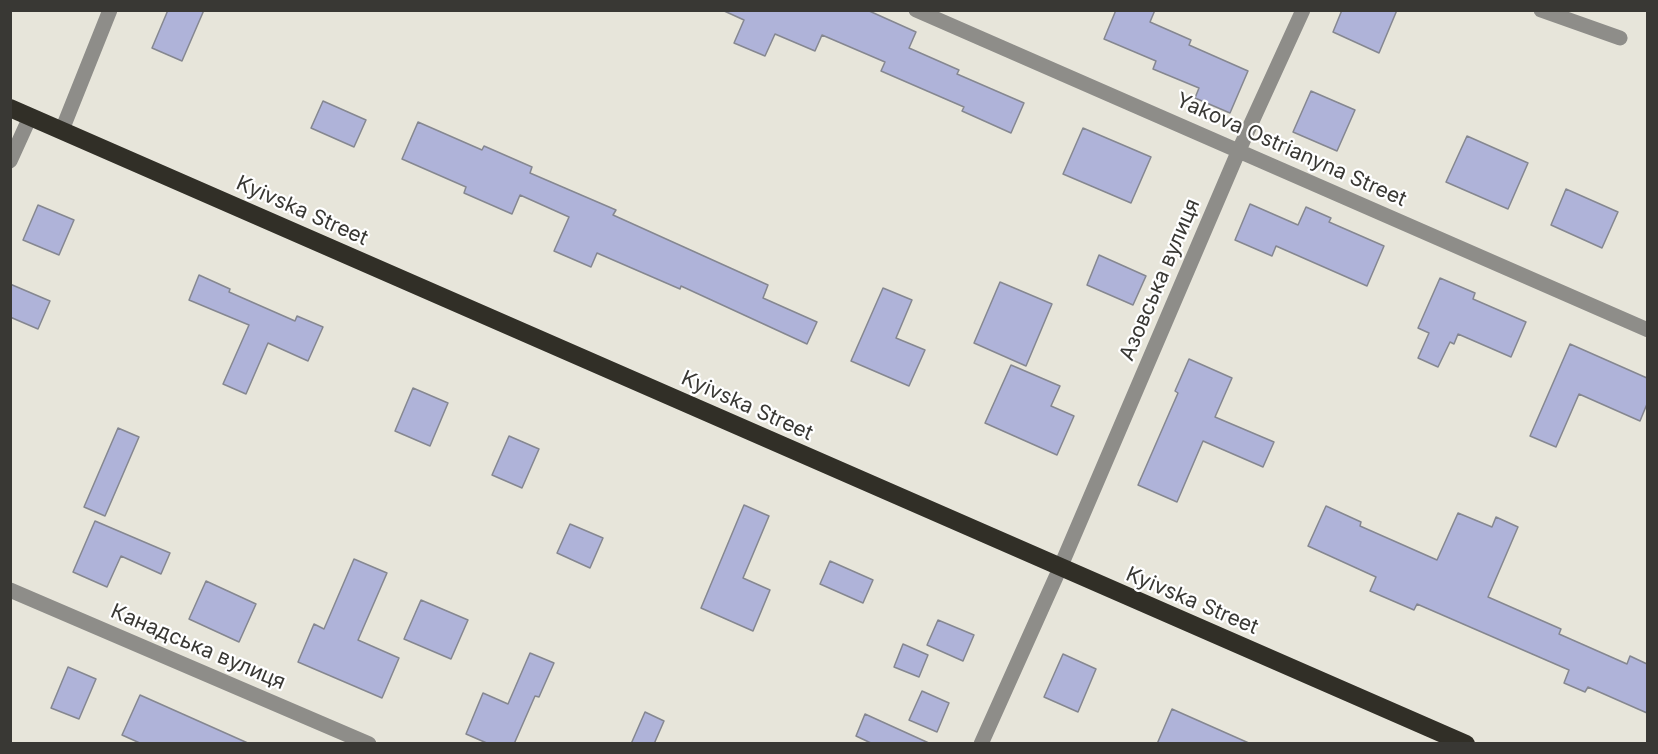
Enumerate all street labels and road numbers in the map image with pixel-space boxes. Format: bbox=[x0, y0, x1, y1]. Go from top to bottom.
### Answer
street label: Yakova Ostrianyna Street bbox=[1172, 88, 1410, 212]
street label: Kyivska Street bbox=[232, 171, 372, 251]
street label: Азовська вулиця bbox=[1115, 195, 1205, 365]
street label: Kyivska Street bbox=[677, 366, 817, 446]
street label: Kyivska Street bbox=[1122, 562, 1262, 640]
street label: Канадська вулиця bbox=[107, 599, 289, 695]

